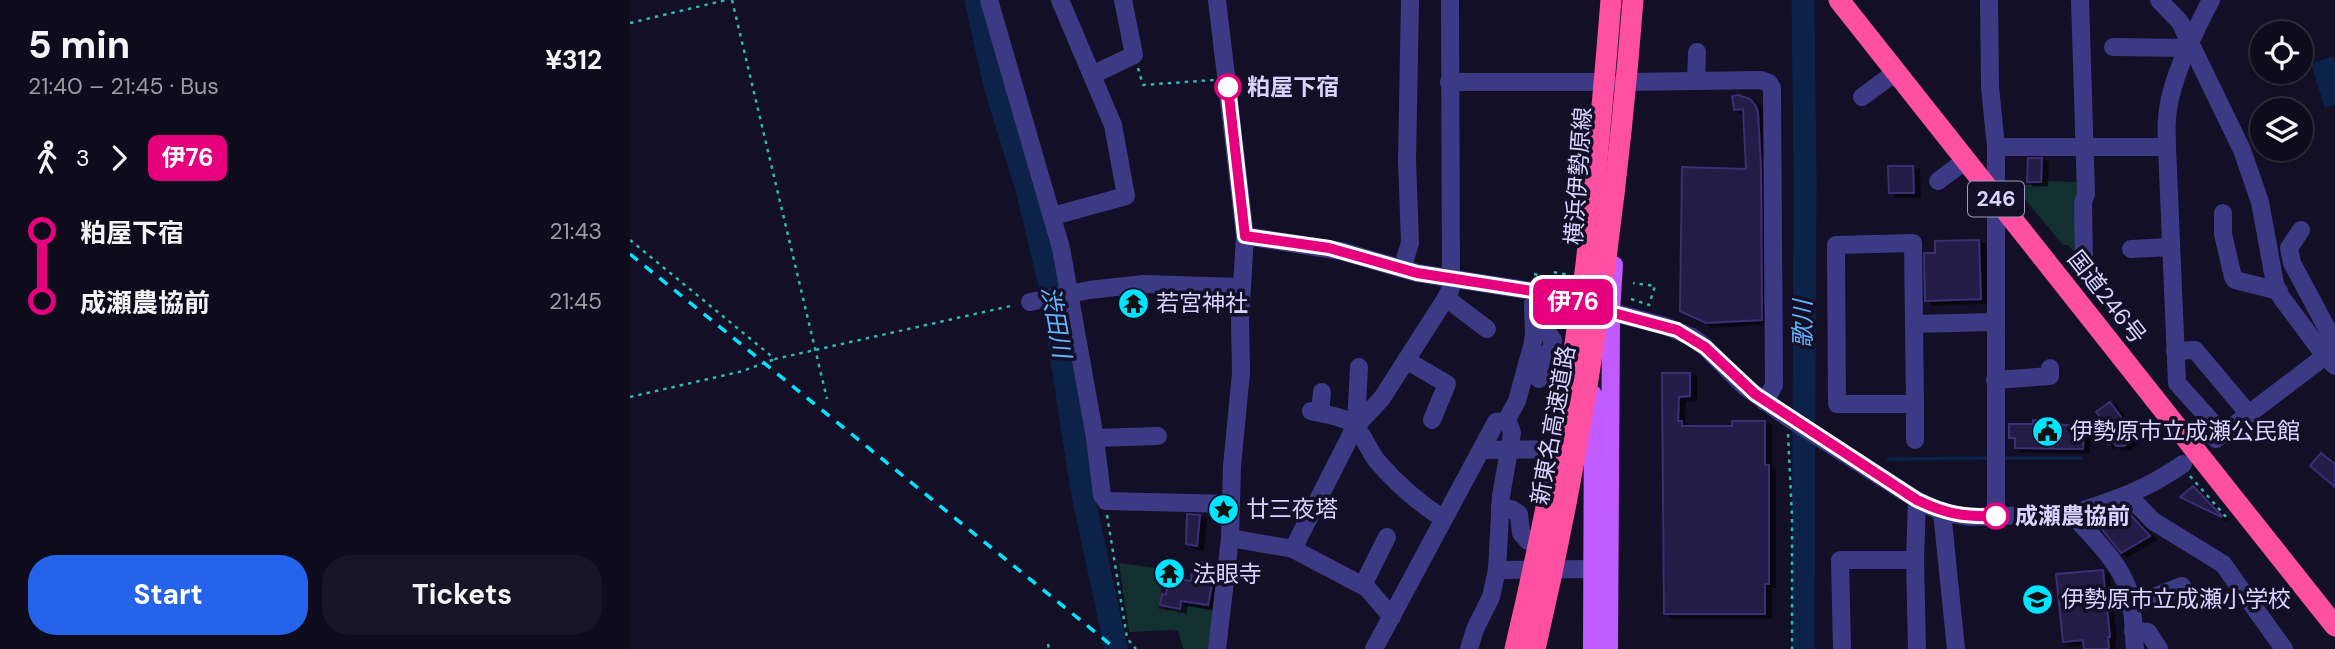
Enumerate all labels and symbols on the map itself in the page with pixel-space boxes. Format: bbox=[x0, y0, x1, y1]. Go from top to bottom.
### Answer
place label: 粕屋下宿 bbox=[1247, 72, 1339, 102]
marker: 粕屋下宿 bbox=[1215, 74, 1241, 100]
street label: 横浜伊勢原線 bbox=[1558, 106, 1598, 246]
road number: 246 bbox=[1968, 182, 2024, 216]
street label: 国道246号 bbox=[2061, 244, 2153, 350]
line badge: 伊76 bbox=[1533, 279, 1613, 325]
water label: 渋田川 bbox=[1035, 284, 1079, 363]
temple icon: 若宮神社 bbox=[1116, 286, 1150, 320]
place label: 若宮神社 bbox=[1156, 288, 1248, 318]
water label: 歌川 bbox=[1787, 297, 1818, 348]
street label: 新東名高速道路 bbox=[1524, 343, 1582, 507]
public building icon: 伊勢原市立成瀬公民館 bbox=[2030, 414, 2064, 448]
place label: 伊勢原市立成瀬公民館 bbox=[2070, 416, 2300, 446]
place icon: 廿三夜塔 bbox=[1206, 492, 1240, 526]
place label: 廿三夜塔 bbox=[1246, 494, 1338, 524]
place label: 成瀬農協前 bbox=[2015, 501, 2130, 531]
marker: 成瀬農協前 bbox=[1983, 503, 2009, 529]
temple icon: 法眼寺 bbox=[1153, 557, 1187, 591]
place label: 法眼寺 bbox=[1193, 559, 1262, 589]
school or university icon: 伊勢原市立成瀬小学校 bbox=[2021, 582, 2055, 616]
place label: 伊勢原市立成瀬小学校 bbox=[2061, 584, 2291, 614]

